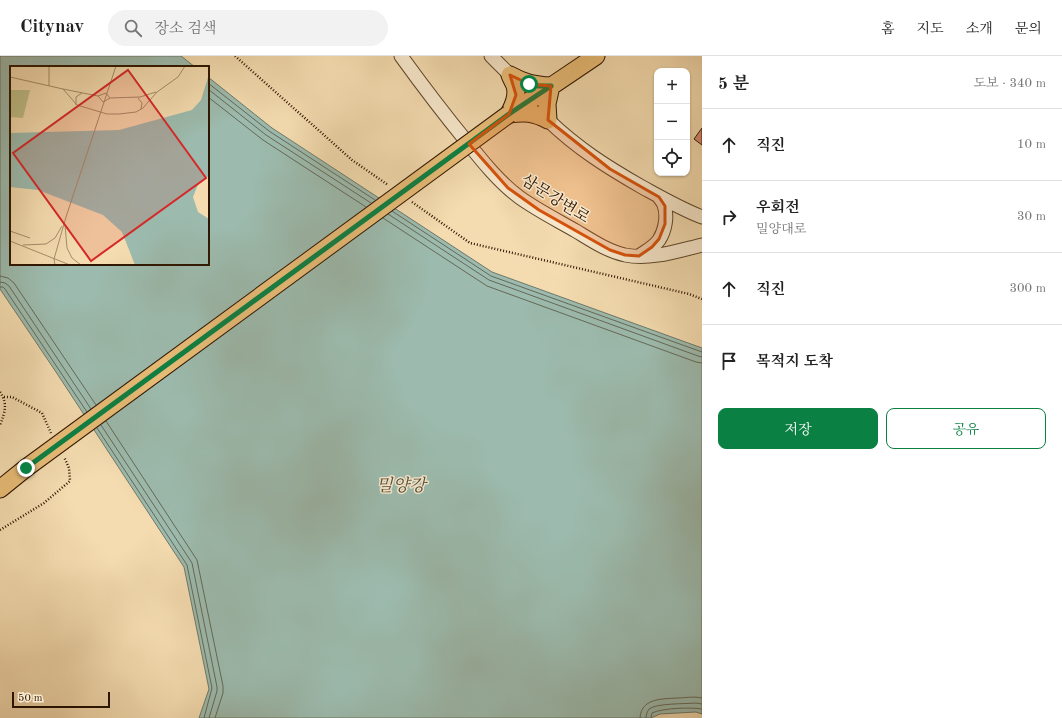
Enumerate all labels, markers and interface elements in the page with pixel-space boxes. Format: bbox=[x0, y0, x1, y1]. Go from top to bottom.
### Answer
search box bbox=[108, 10, 388, 46]
icon: search bbox=[122, 17, 144, 39]
text: Citynav bbox=[20, 18, 84, 37]
text: 장소 검색 bbox=[154, 22, 217, 37]
text: 홈 bbox=[881, 22, 895, 36]
text: 지도 bbox=[917, 22, 944, 36]
text: 소개 bbox=[966, 22, 993, 36]
text: 문의 bbox=[1015, 22, 1042, 36]
inset map bbox=[10, 66, 209, 265]
map controls bbox=[654, 68, 690, 176]
button: + bbox=[654, 68, 690, 104]
route start bbox=[520, 75, 538, 93]
text: 5 분 bbox=[718, 76, 749, 93]
text: 도보 · 340 m bbox=[973, 77, 1046, 90]
button: − bbox=[654, 104, 690, 140]
icon: ahead bbox=[718, 134, 740, 156]
text: 10 m bbox=[1017, 138, 1046, 151]
text: 직진 bbox=[756, 139, 785, 154]
button: locate bbox=[654, 140, 690, 176]
street label: 삼문강변로 bbox=[518, 172, 593, 227]
text: 우회전 bbox=[756, 201, 799, 216]
icon: right bbox=[718, 206, 740, 228]
text: 30 m bbox=[1017, 210, 1046, 223]
text: 밀양대로 bbox=[756, 223, 806, 236]
icon: ahead bbox=[718, 278, 740, 300]
text: 300 m bbox=[1009, 282, 1046, 295]
text: 직진 bbox=[756, 283, 785, 298]
icon: arrive bbox=[718, 350, 740, 372]
text: 목적지 도착 bbox=[756, 355, 833, 370]
button: 저장 bbox=[718, 408, 878, 449]
button: 공유 bbox=[886, 408, 1046, 449]
route end bbox=[17, 459, 35, 477]
water label: 밀양강 bbox=[376, 476, 428, 495]
scale bar bbox=[12, 690, 110, 709]
text: 50 m bbox=[18, 693, 43, 704]

